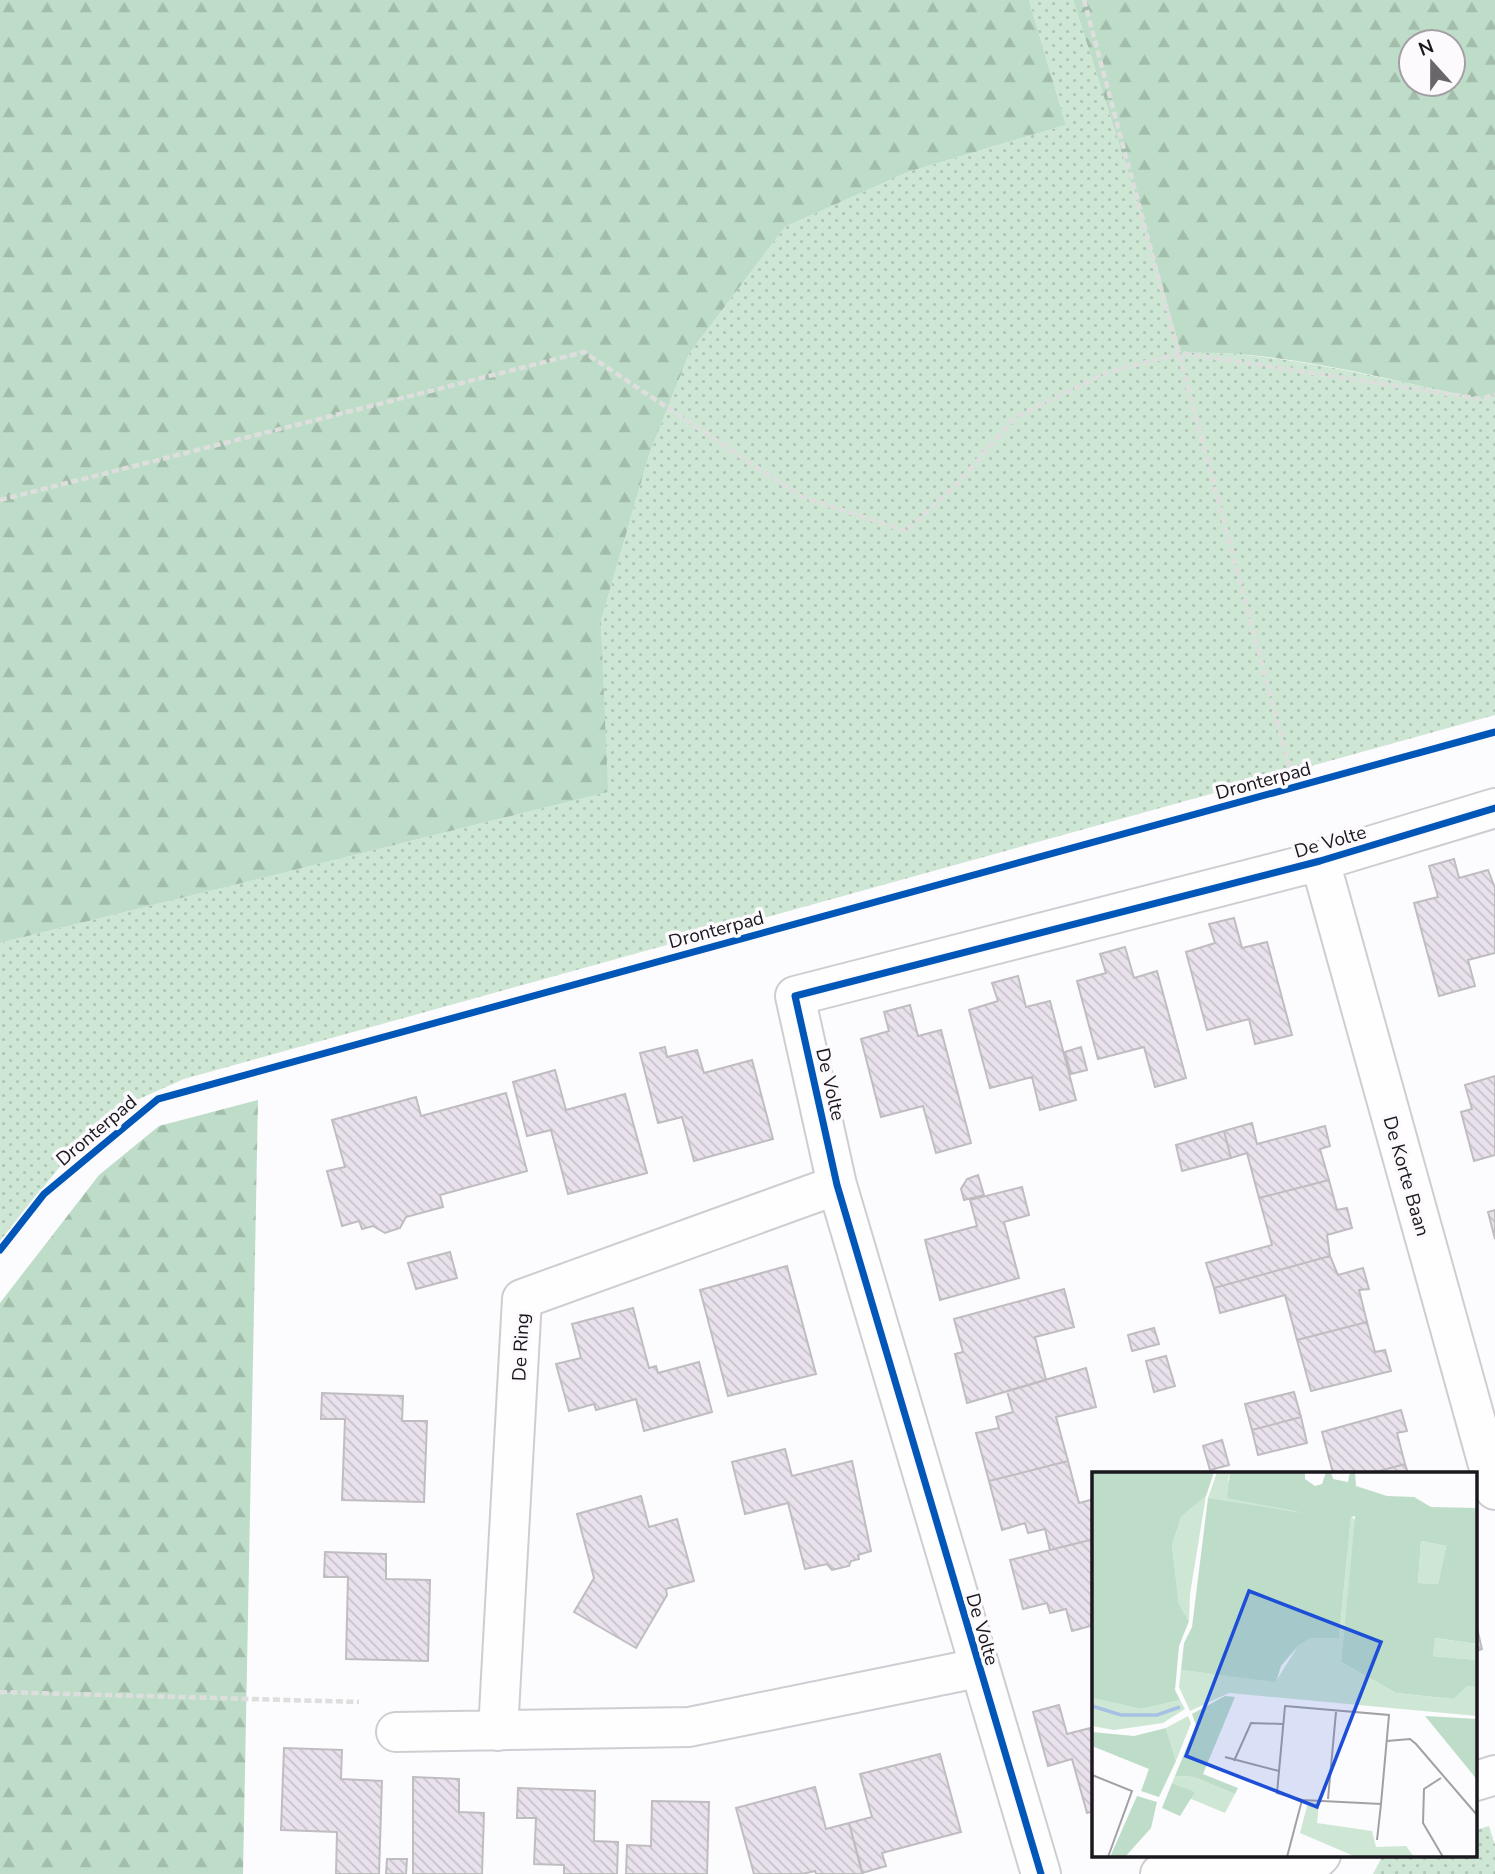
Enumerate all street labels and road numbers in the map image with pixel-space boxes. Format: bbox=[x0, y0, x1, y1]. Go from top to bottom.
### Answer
street label: Dronterpad bbox=[1213, 756, 1314, 806]
street label: De Volte bbox=[1291, 819, 1369, 865]
street label: Dronterpad bbox=[666, 905, 767, 955]
street label: De Volte bbox=[809, 1045, 851, 1123]
street label: Dronterpad bbox=[51, 1089, 142, 1172]
street label: De Korte Baan bbox=[1376, 1113, 1436, 1239]
street label: De Ring bbox=[506, 1312, 536, 1382]
street label: De Volte bbox=[959, 1590, 1005, 1668]

